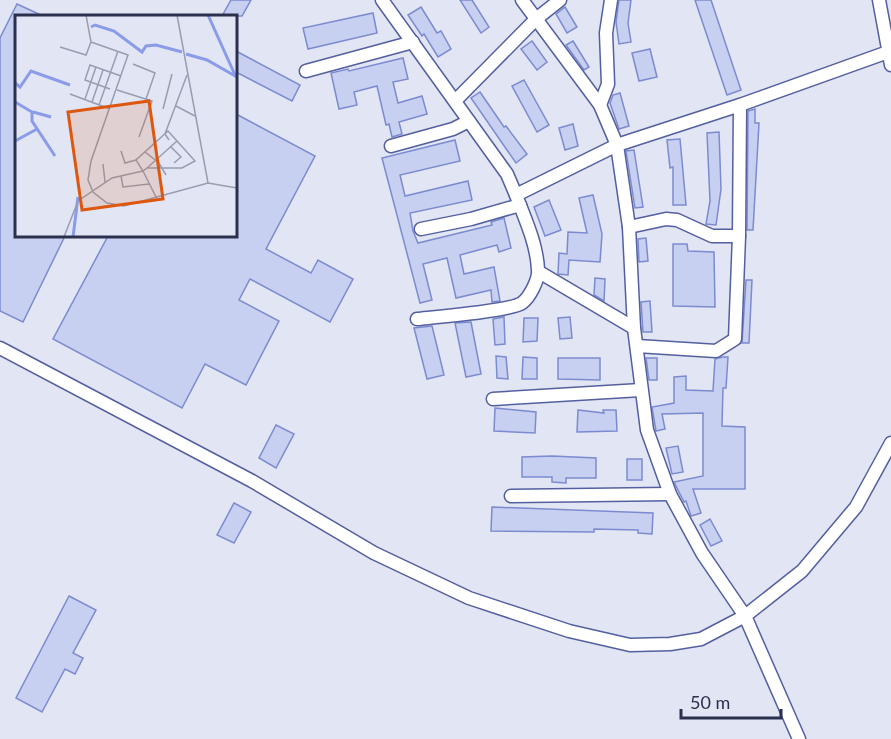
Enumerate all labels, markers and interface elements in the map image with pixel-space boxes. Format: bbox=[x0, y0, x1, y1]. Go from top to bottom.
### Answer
inset map bbox=[15, 15, 237, 237]
scale bar bbox=[681, 682, 782, 720]
text: 50 m bbox=[690, 691, 730, 713]

